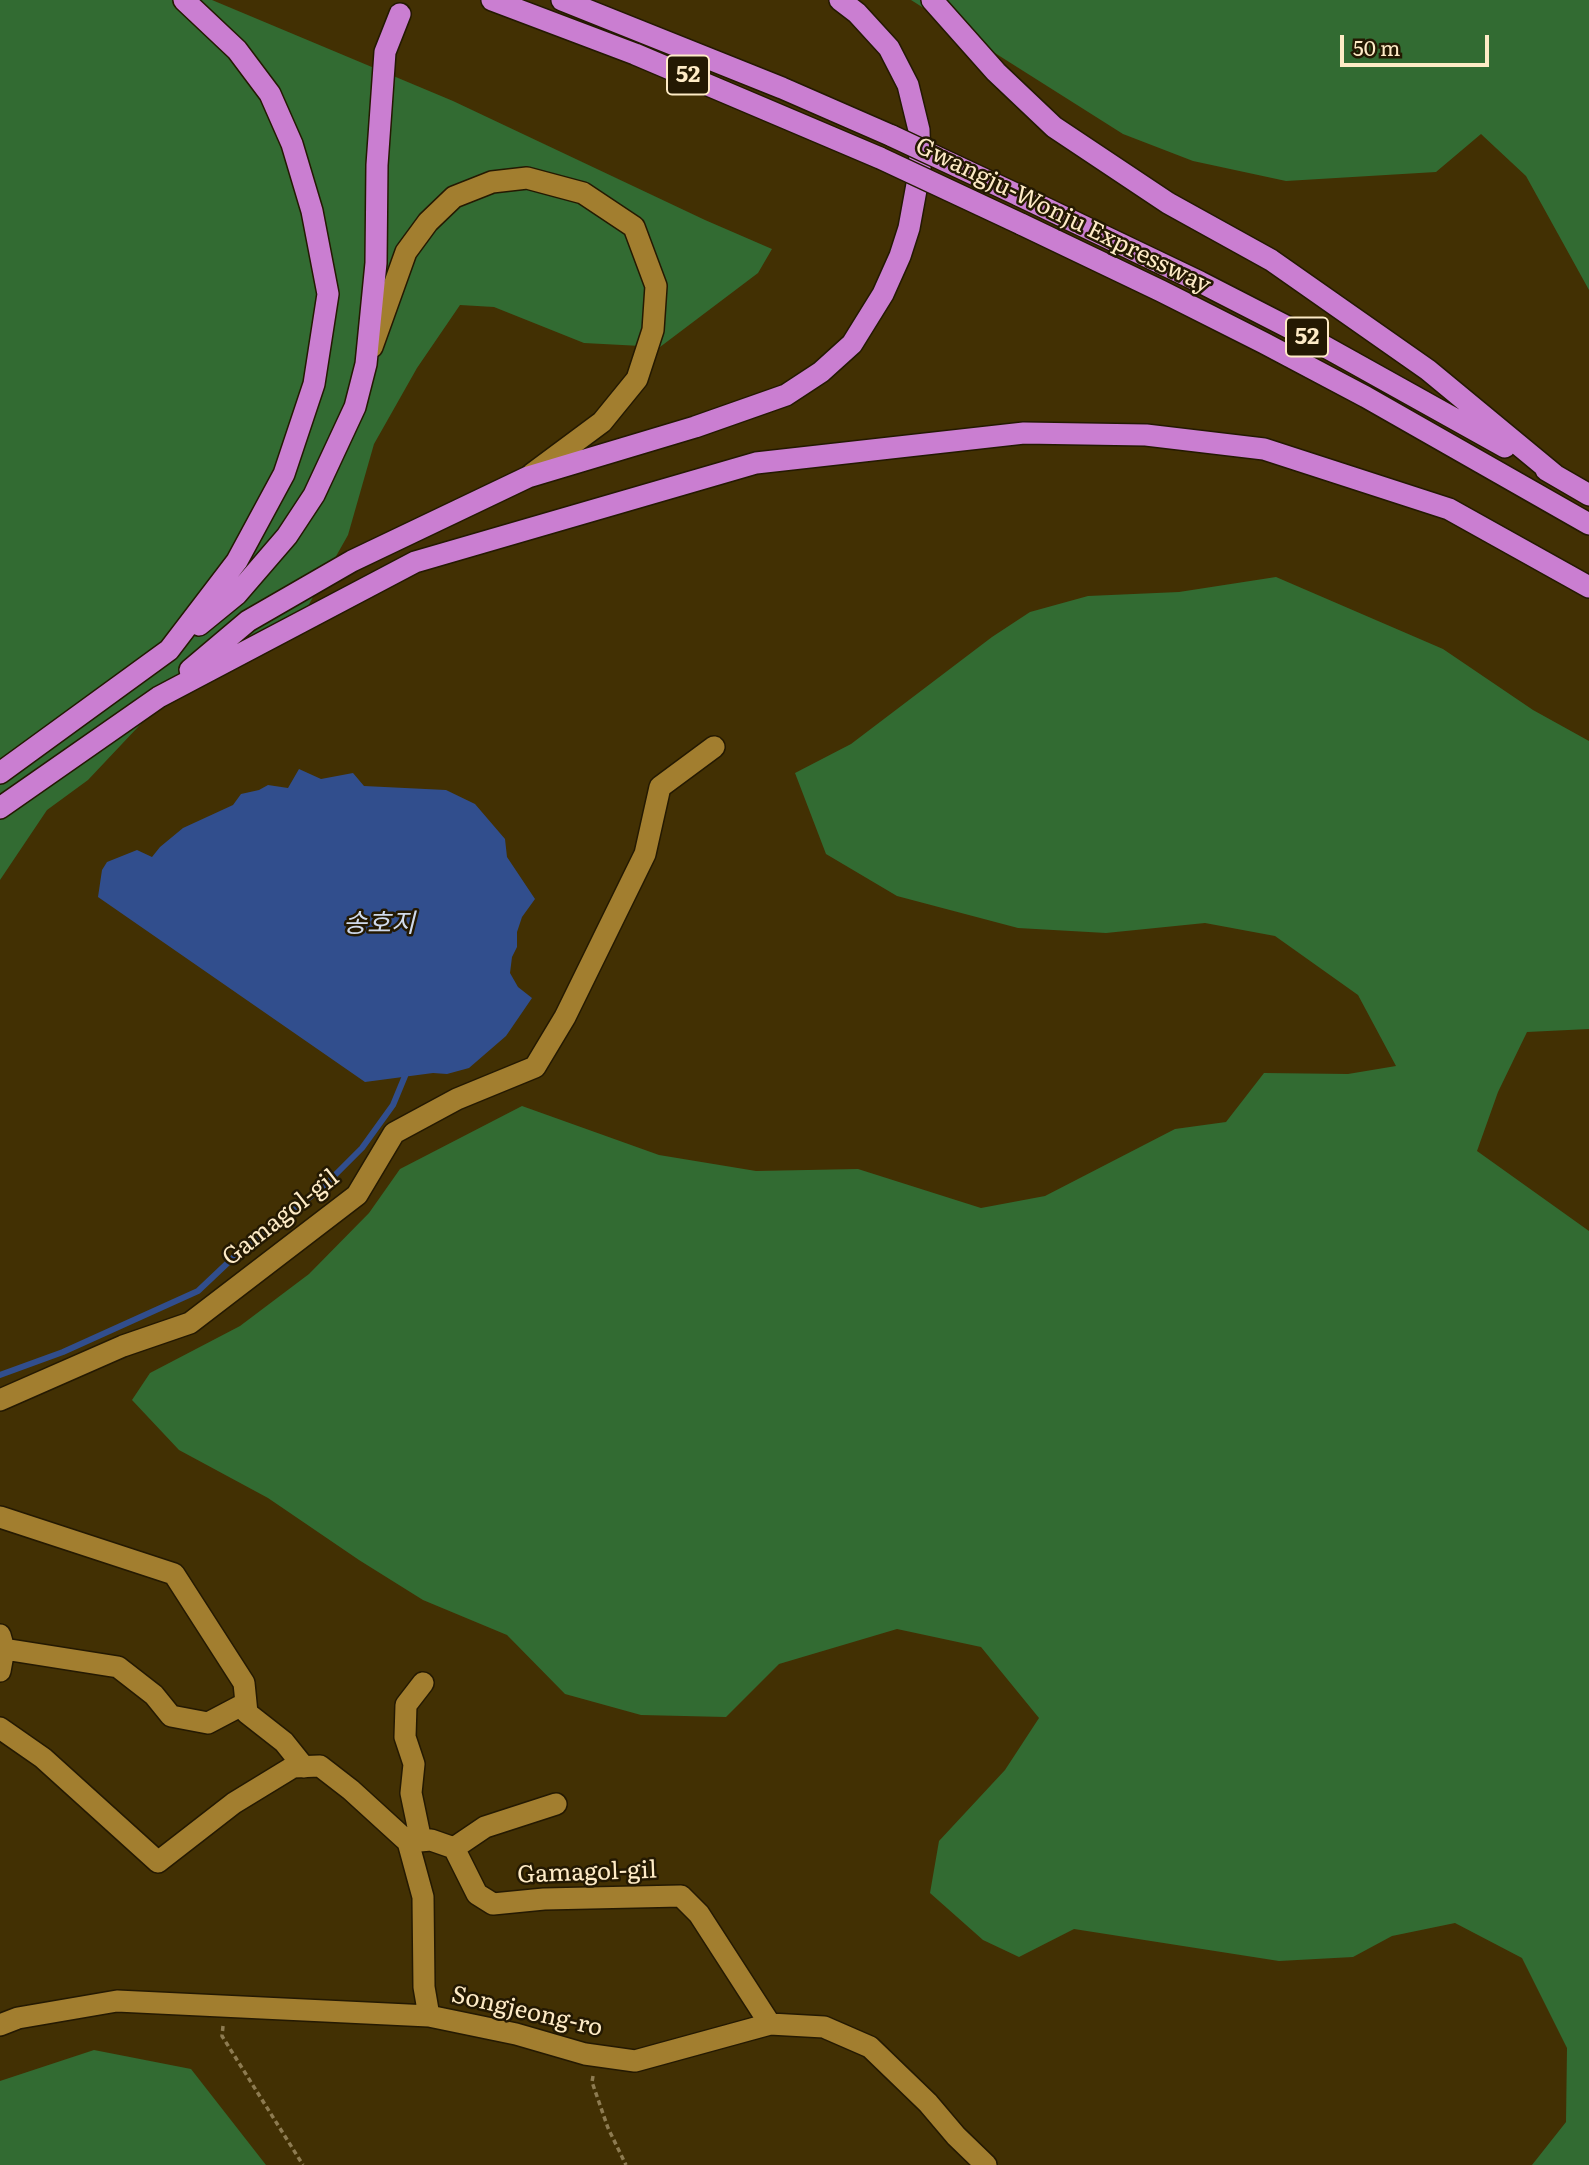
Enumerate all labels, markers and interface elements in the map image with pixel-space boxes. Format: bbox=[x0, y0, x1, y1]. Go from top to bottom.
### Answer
scale bar bbox=[1344, 21, 1493, 65]
text: 50 m bbox=[1353, 31, 1400, 62]
road number: 52 bbox=[667, 55, 709, 94]
street label: Gwangju-Wonju Expressway bbox=[911, 132, 1215, 300]
road number: 52 bbox=[1286, 318, 1328, 356]
water label: 송호지 bbox=[343, 908, 415, 940]
street label: Gamagol-gil bbox=[217, 1164, 345, 1272]
street label: Gamagol-gil bbox=[517, 1856, 657, 1890]
street label: Songjeong-ro bbox=[449, 1981, 605, 2043]

